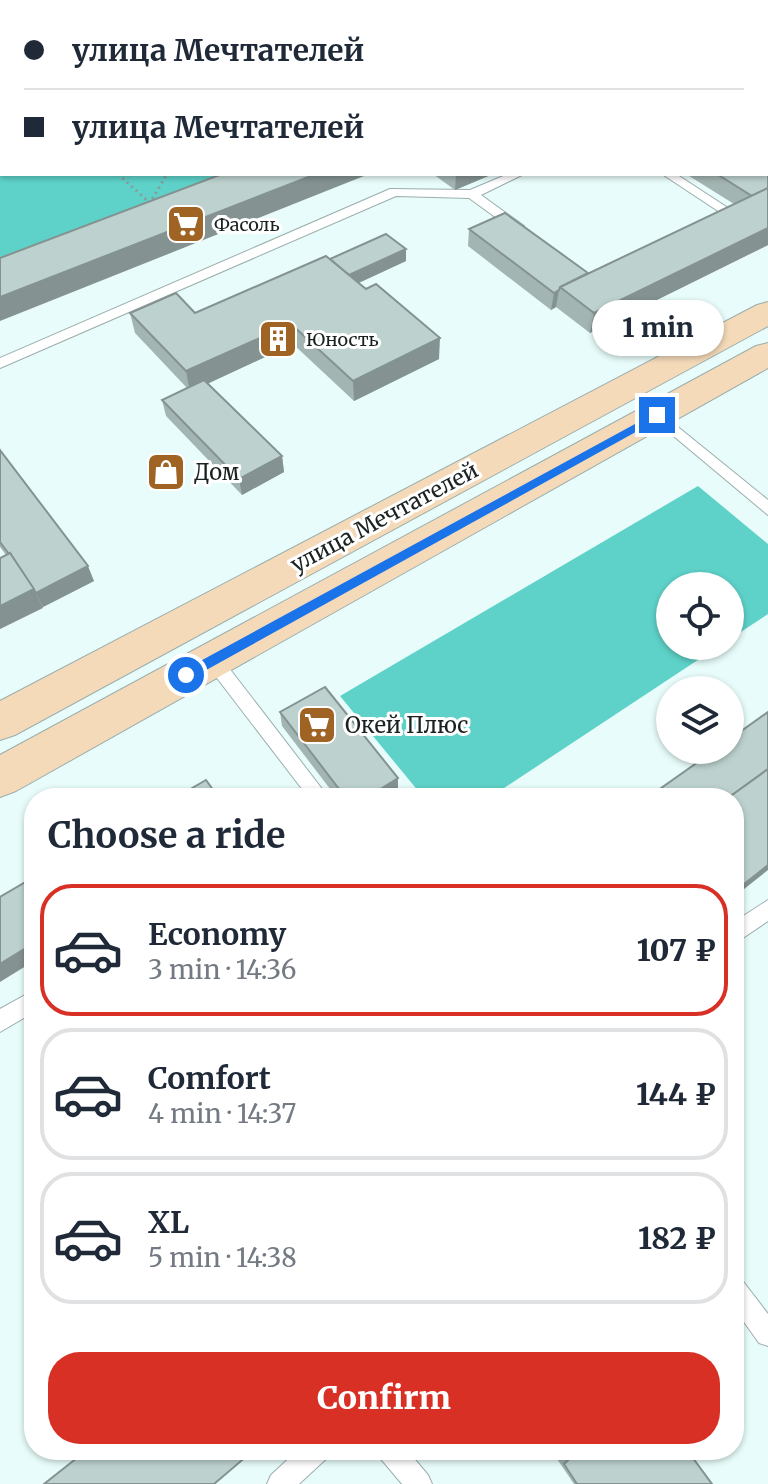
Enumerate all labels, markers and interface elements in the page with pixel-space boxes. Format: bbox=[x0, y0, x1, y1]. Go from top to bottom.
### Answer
text: улица Мечтателей bbox=[72, 31, 365, 69]
text: улица Мечтателей bbox=[72, 108, 365, 146]
supermarket icon: Фасоль bbox=[165, 203, 207, 245]
place label: Фасоль bbox=[214, 213, 280, 236]
callout: 1 min bbox=[591, 299, 723, 355]
text: 1 min bbox=[622, 311, 694, 344]
building icon: Юность bbox=[257, 318, 299, 360]
place label: Юность bbox=[306, 328, 379, 351]
route end bbox=[639, 397, 675, 433]
shop icon: Дом bbox=[145, 451, 187, 493]
street label: улица Мечтателей bbox=[285, 456, 483, 578]
place label: Дом bbox=[194, 458, 240, 486]
map controls bbox=[656, 572, 744, 764]
button: locate bbox=[656, 572, 744, 660]
route start bbox=[168, 657, 204, 693]
button: layers bbox=[656, 676, 744, 764]
supermarket icon: Окей Плюс bbox=[296, 704, 338, 746]
place label: Окей Плюс bbox=[345, 711, 468, 739]
text: Choose a ride bbox=[48, 813, 285, 858]
icon: car bbox=[52, 914, 124, 986]
text: Economy bbox=[148, 915, 286, 953]
text: 107 ₽ bbox=[637, 931, 716, 969]
text: 3 min · 14:36 bbox=[148, 953, 297, 986]
icon: car bbox=[52, 1058, 124, 1130]
text: Comfort bbox=[148, 1059, 271, 1097]
text: 144 ₽ bbox=[636, 1075, 716, 1113]
text: 4 min · 14:37 bbox=[148, 1097, 296, 1130]
icon: car bbox=[52, 1202, 124, 1274]
text: XL bbox=[148, 1203, 189, 1241]
text: 182 ₽ bbox=[638, 1219, 716, 1257]
text: 5 min · 14:38 bbox=[148, 1241, 297, 1274]
button: Confirm bbox=[48, 1352, 720, 1444]

